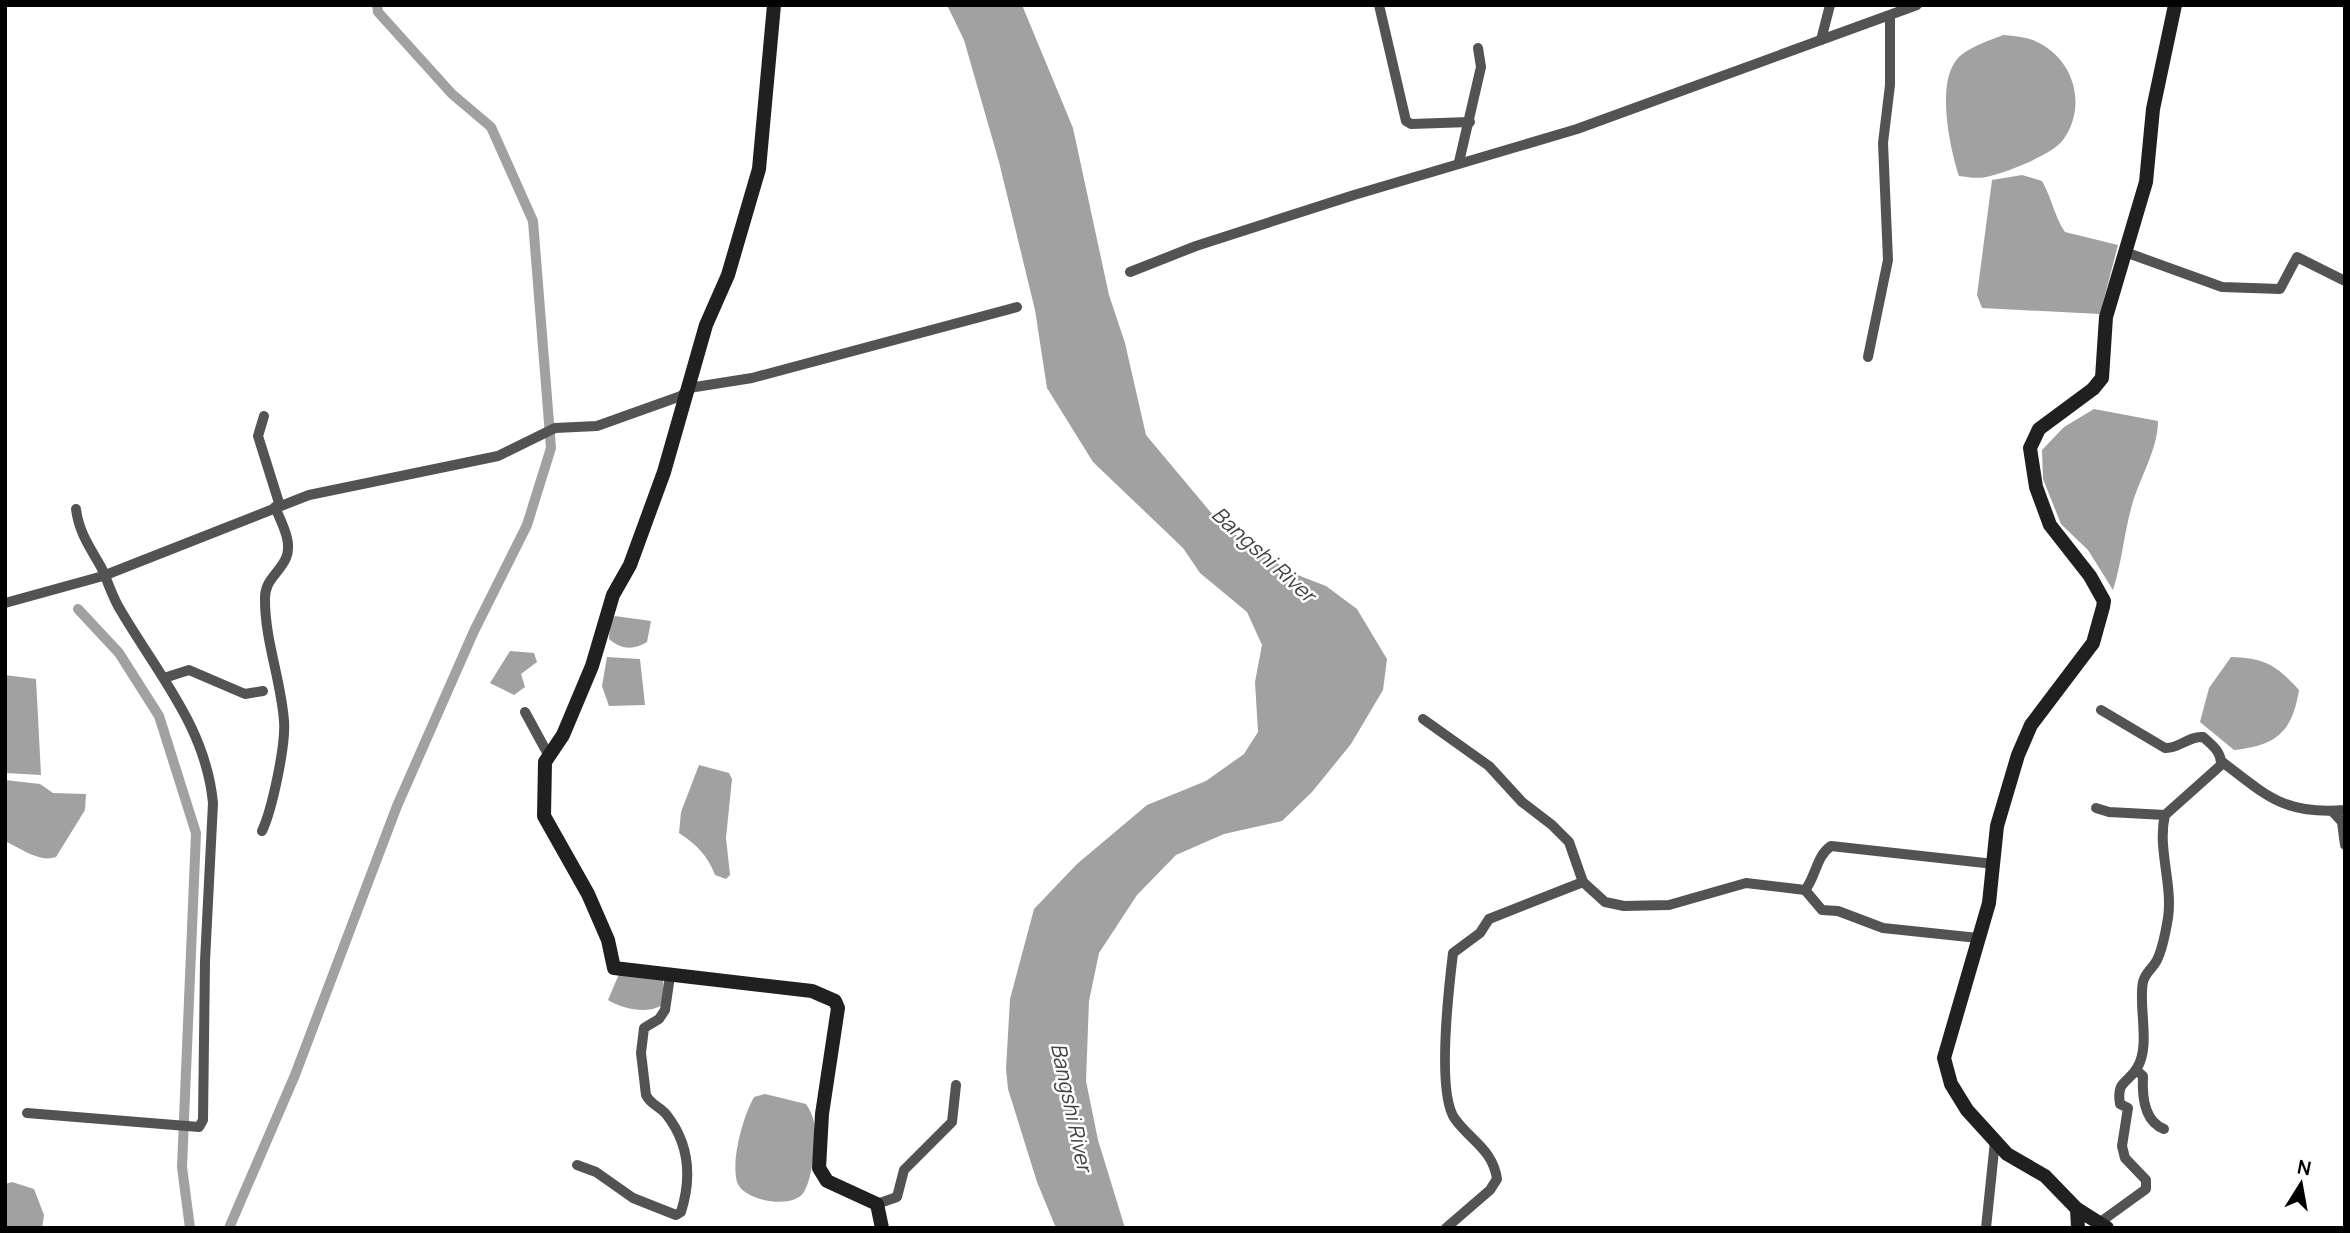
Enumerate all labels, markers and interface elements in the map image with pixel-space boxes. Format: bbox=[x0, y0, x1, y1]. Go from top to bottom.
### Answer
water label: Bangshi River bbox=[1206, 500, 1324, 610]
water label: Bangshi River bbox=[1045, 1040, 1100, 1176]
north arrow bbox=[2266, 1149, 2336, 1219]
text: N bbox=[2295, 1153, 2313, 1181]

